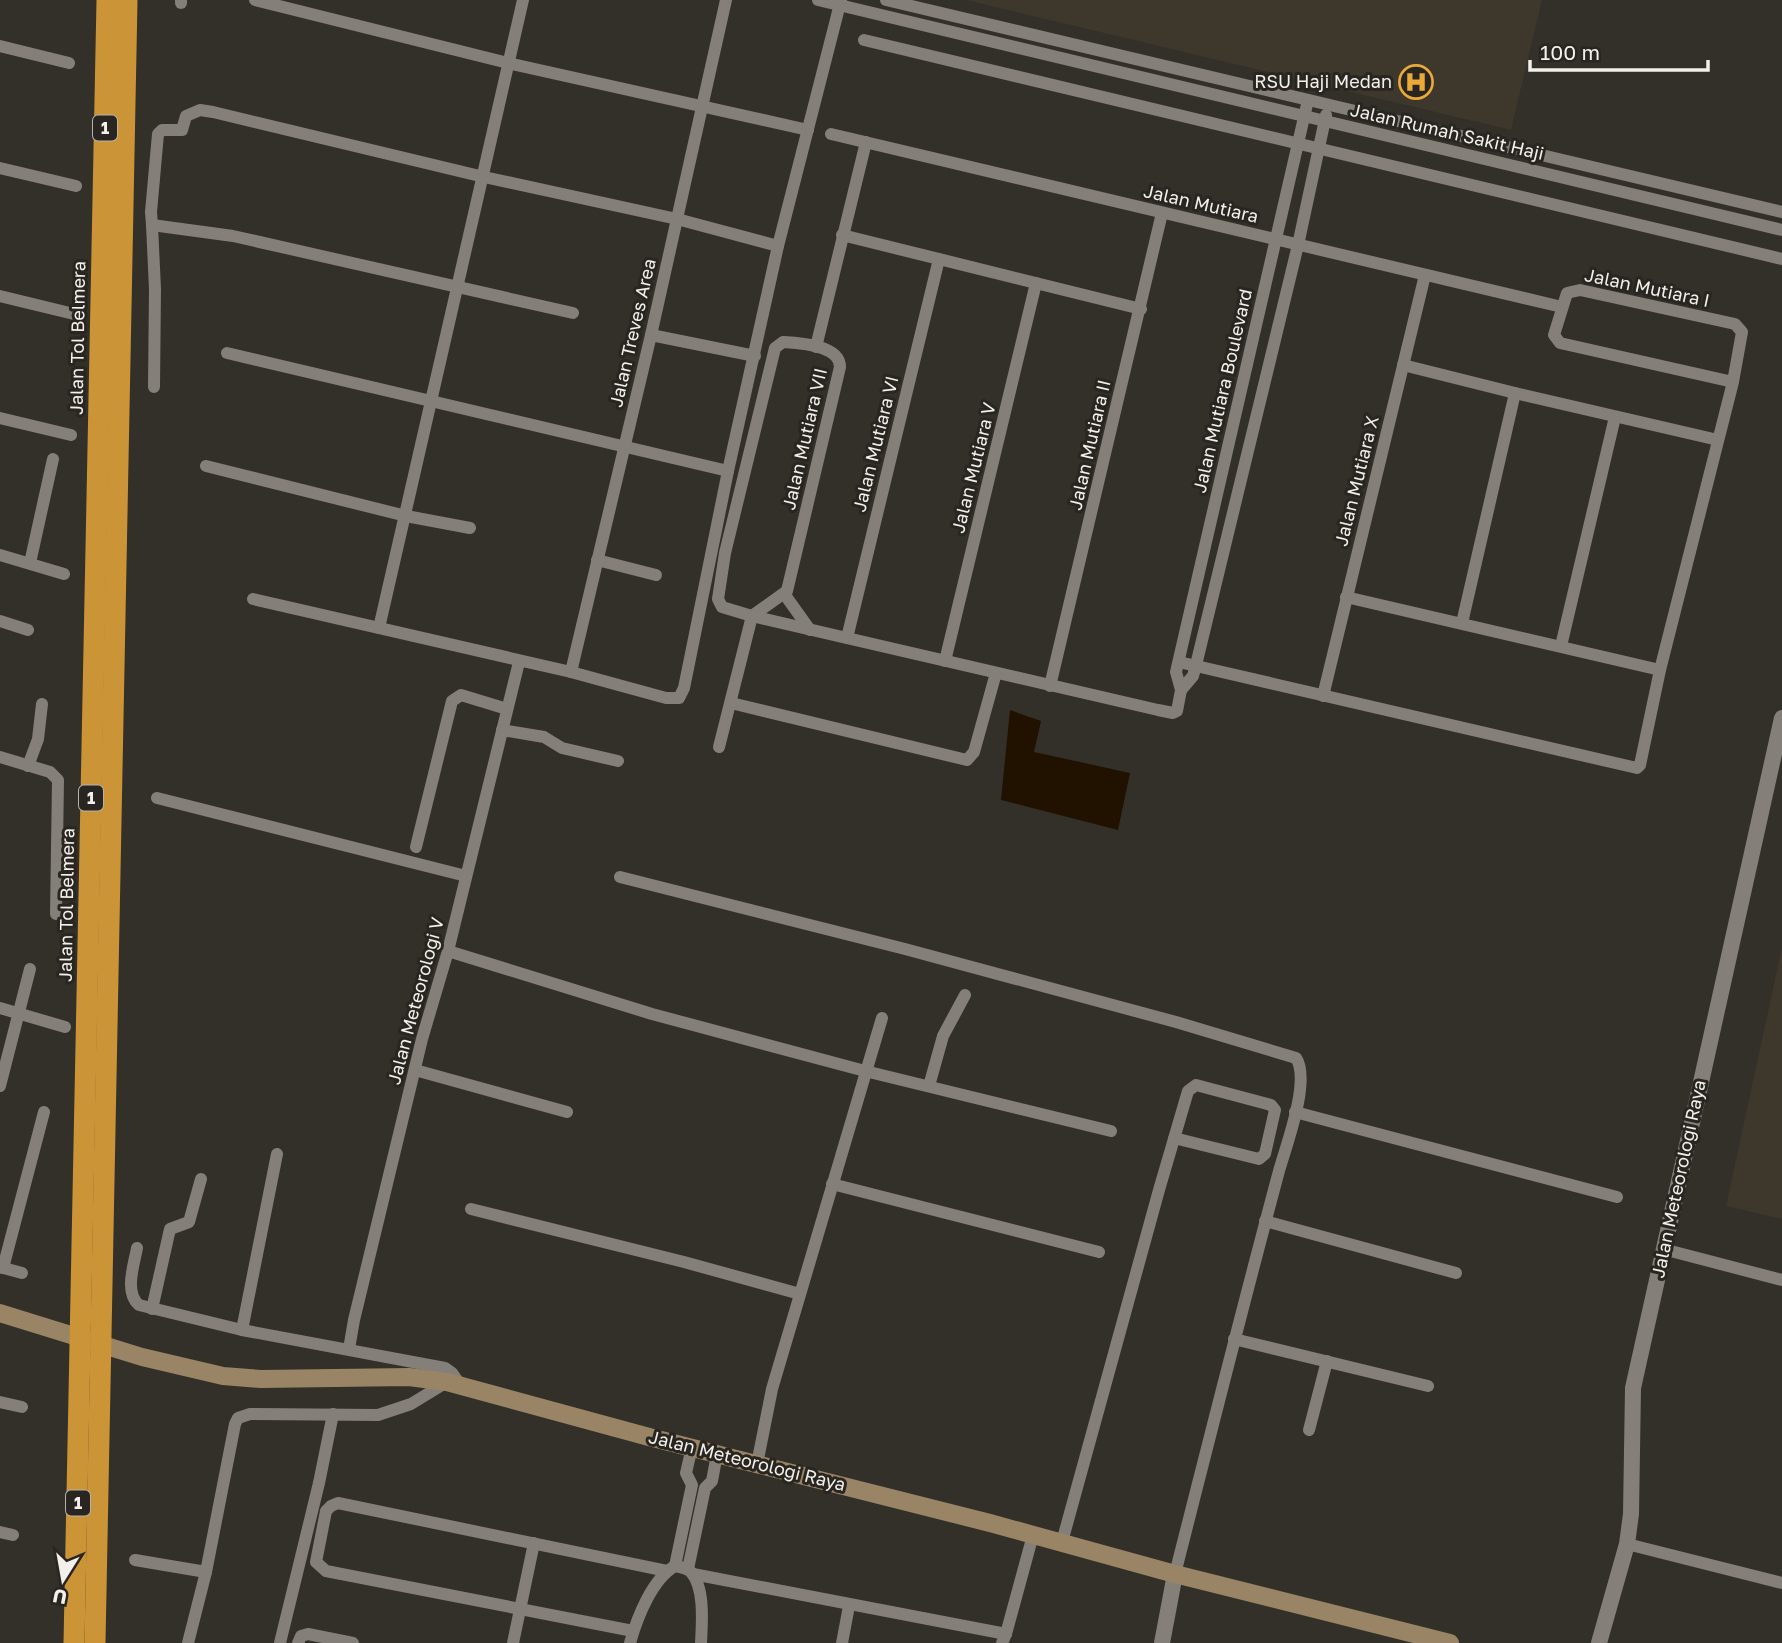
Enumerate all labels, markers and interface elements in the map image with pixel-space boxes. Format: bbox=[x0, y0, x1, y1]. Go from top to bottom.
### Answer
scale bar bbox=[1530, 28, 1708, 72]
text: 100 m bbox=[1540, 39, 1600, 65]
hospital icon: RSU Haji Medan bbox=[1397, 63, 1435, 101]
place label: RSU Haji Medan bbox=[1254, 70, 1392, 92]
street label: Jalan Rumah Sakit Haji bbox=[1348, 98, 1546, 164]
road number: 1 bbox=[93, 116, 117, 140]
street label: Jalan Mutiara bbox=[1142, 179, 1261, 227]
street label: Jalan Treves Area bbox=[604, 256, 660, 409]
street label: Jalan Tol Belmera bbox=[65, 261, 89, 415]
street label: Jalan Mutiara I bbox=[1583, 263, 1712, 311]
street label: Jalan Mutiara Boulevard bbox=[1188, 287, 1256, 495]
street label: Jalan Mutiara VII bbox=[777, 366, 831, 512]
street label: Jalan Mutiara VI bbox=[847, 373, 903, 514]
street label: Jalan Mutiara II bbox=[1063, 377, 1115, 512]
street label: Jalan Mutiara V bbox=[946, 400, 1000, 535]
street label: Jalan Mutiara X bbox=[1329, 413, 1383, 548]
road number: 1 bbox=[79, 786, 103, 810]
street label: Jalan Tol Belmera bbox=[54, 828, 78, 982]
street label: Jalan Meteorologi V bbox=[382, 915, 448, 1087]
street label: Jalan Meteorologi Raya bbox=[1646, 1078, 1710, 1280]
street label: Jalan Meteorologi Raya bbox=[647, 1425, 848, 1495]
road number: 1 bbox=[66, 1490, 90, 1516]
north arrow bbox=[28, 1545, 98, 1615]
text: U bbox=[51, 1585, 69, 1610]

